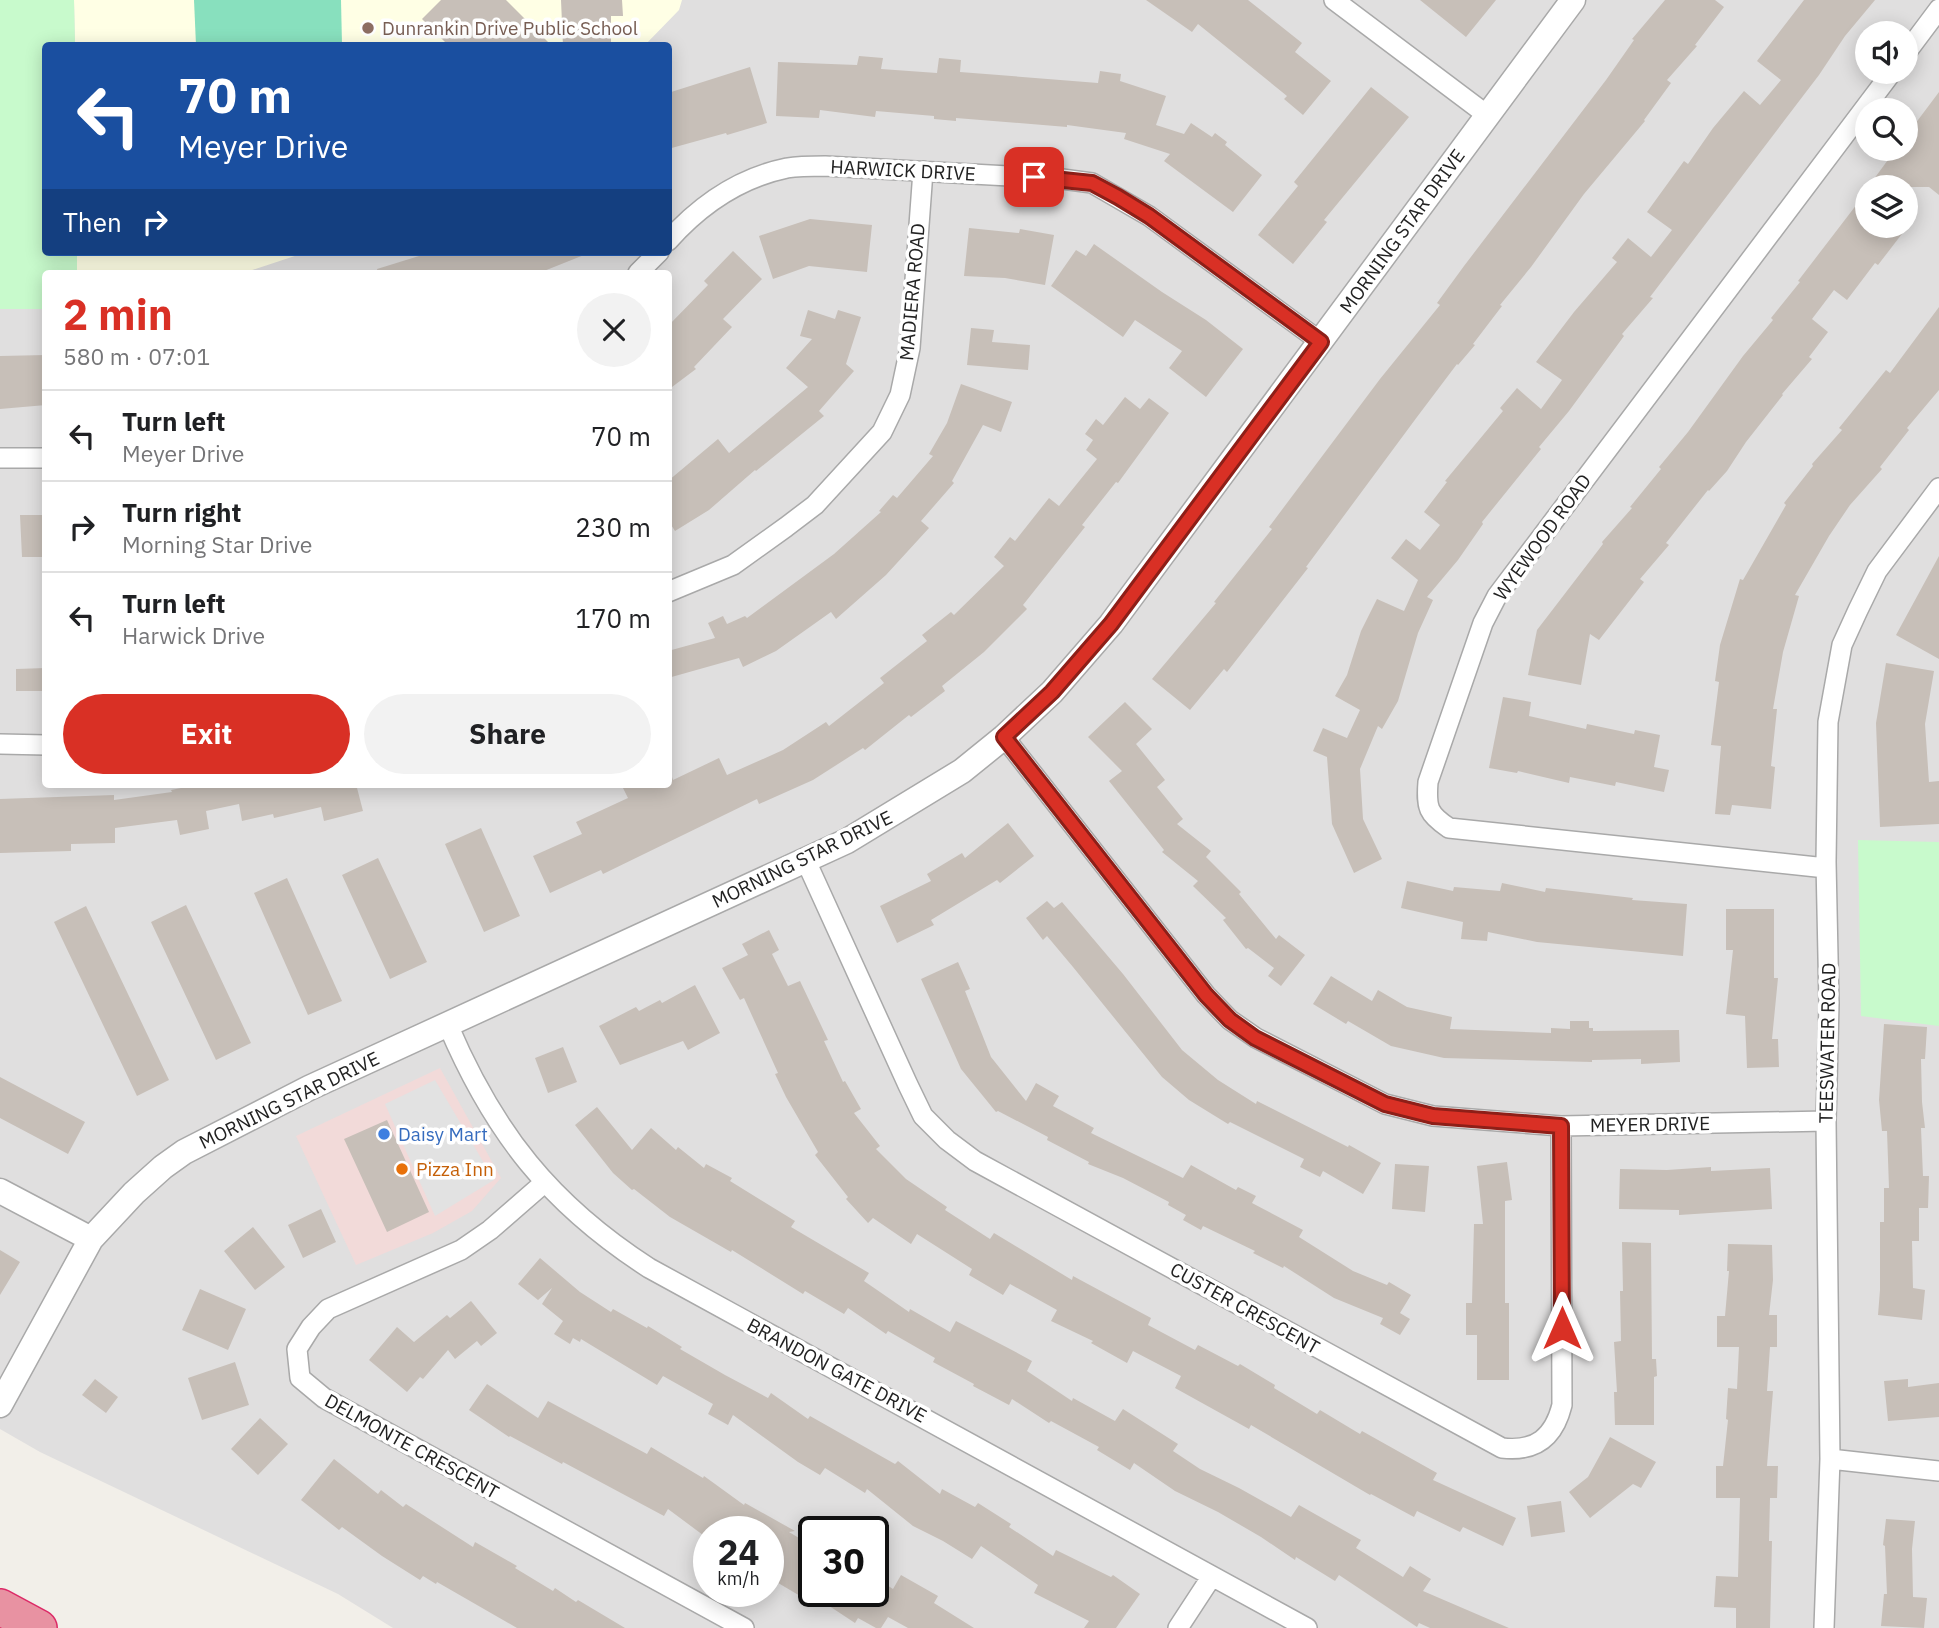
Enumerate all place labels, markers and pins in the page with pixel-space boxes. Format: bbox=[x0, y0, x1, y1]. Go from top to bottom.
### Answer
place label: Dunrankin Drive Public School bbox=[382, 16, 638, 40]
marker: Dunrankin Drive Public School bbox=[360, 20, 376, 36]
pin bbox=[1004, 147, 1064, 207]
place label: Daisy Mart bbox=[398, 1122, 488, 1146]
marker: Daisy Mart bbox=[376, 1126, 392, 1142]
place label: Pizza Inn bbox=[416, 1157, 494, 1181]
marker: Pizza Inn bbox=[394, 1161, 410, 1177]

